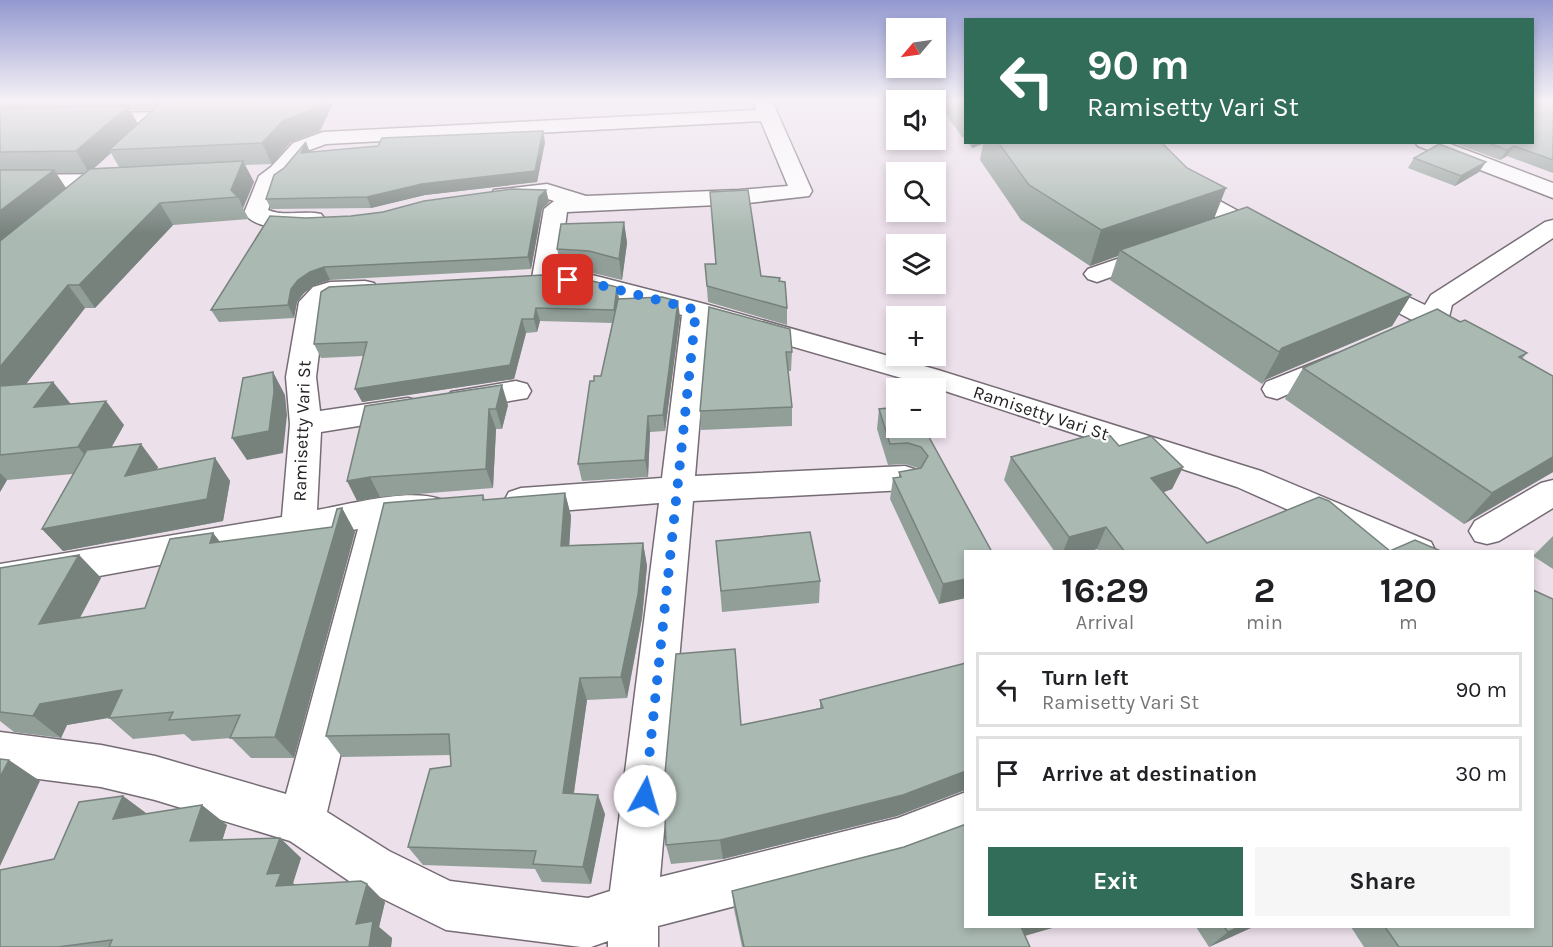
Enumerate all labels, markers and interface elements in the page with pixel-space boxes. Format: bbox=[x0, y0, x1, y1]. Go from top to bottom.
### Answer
north arrow bbox=[886, 18, 946, 78]
map controls bbox=[886, 18, 946, 438]
text: 90 m bbox=[1087, 40, 1190, 90]
icon: left bbox=[988, 42, 1066, 120]
button: sound bbox=[886, 90, 946, 150]
text: Ramisetty Vari St bbox=[1087, 91, 1299, 123]
button: search bbox=[886, 162, 946, 222]
button: layers bbox=[886, 234, 946, 294]
pin bbox=[542, 254, 593, 305]
icon: arrive bbox=[551, 263, 584, 296]
button: + bbox=[886, 306, 946, 366]
street label: Ramisetty Vari St bbox=[289, 360, 315, 502]
button: − bbox=[886, 378, 946, 438]
street label: Ramisetty Vari St bbox=[970, 381, 1112, 445]
text: 16:29 bbox=[1061, 569, 1149, 611]
text: 2 bbox=[1253, 569, 1275, 611]
text: 120 bbox=[1380, 569, 1437, 611]
text: Arrival bbox=[1076, 611, 1134, 634]
text: min bbox=[1246, 611, 1283, 634]
text: m bbox=[1399, 611, 1418, 634]
text: Turn left bbox=[1042, 665, 1129, 691]
icon: left bbox=[991, 673, 1024, 706]
text: 90 m bbox=[1455, 677, 1507, 703]
text: Ramisetty Vari St bbox=[1042, 691, 1199, 714]
icon: arrive bbox=[991, 757, 1024, 790]
text: Arrive at destination bbox=[1042, 761, 1257, 787]
text: 30 m bbox=[1455, 761, 1507, 787]
position arrow bbox=[613, 764, 677, 828]
button: Exit bbox=[988, 847, 1243, 916]
button: Share bbox=[1255, 847, 1510, 916]

